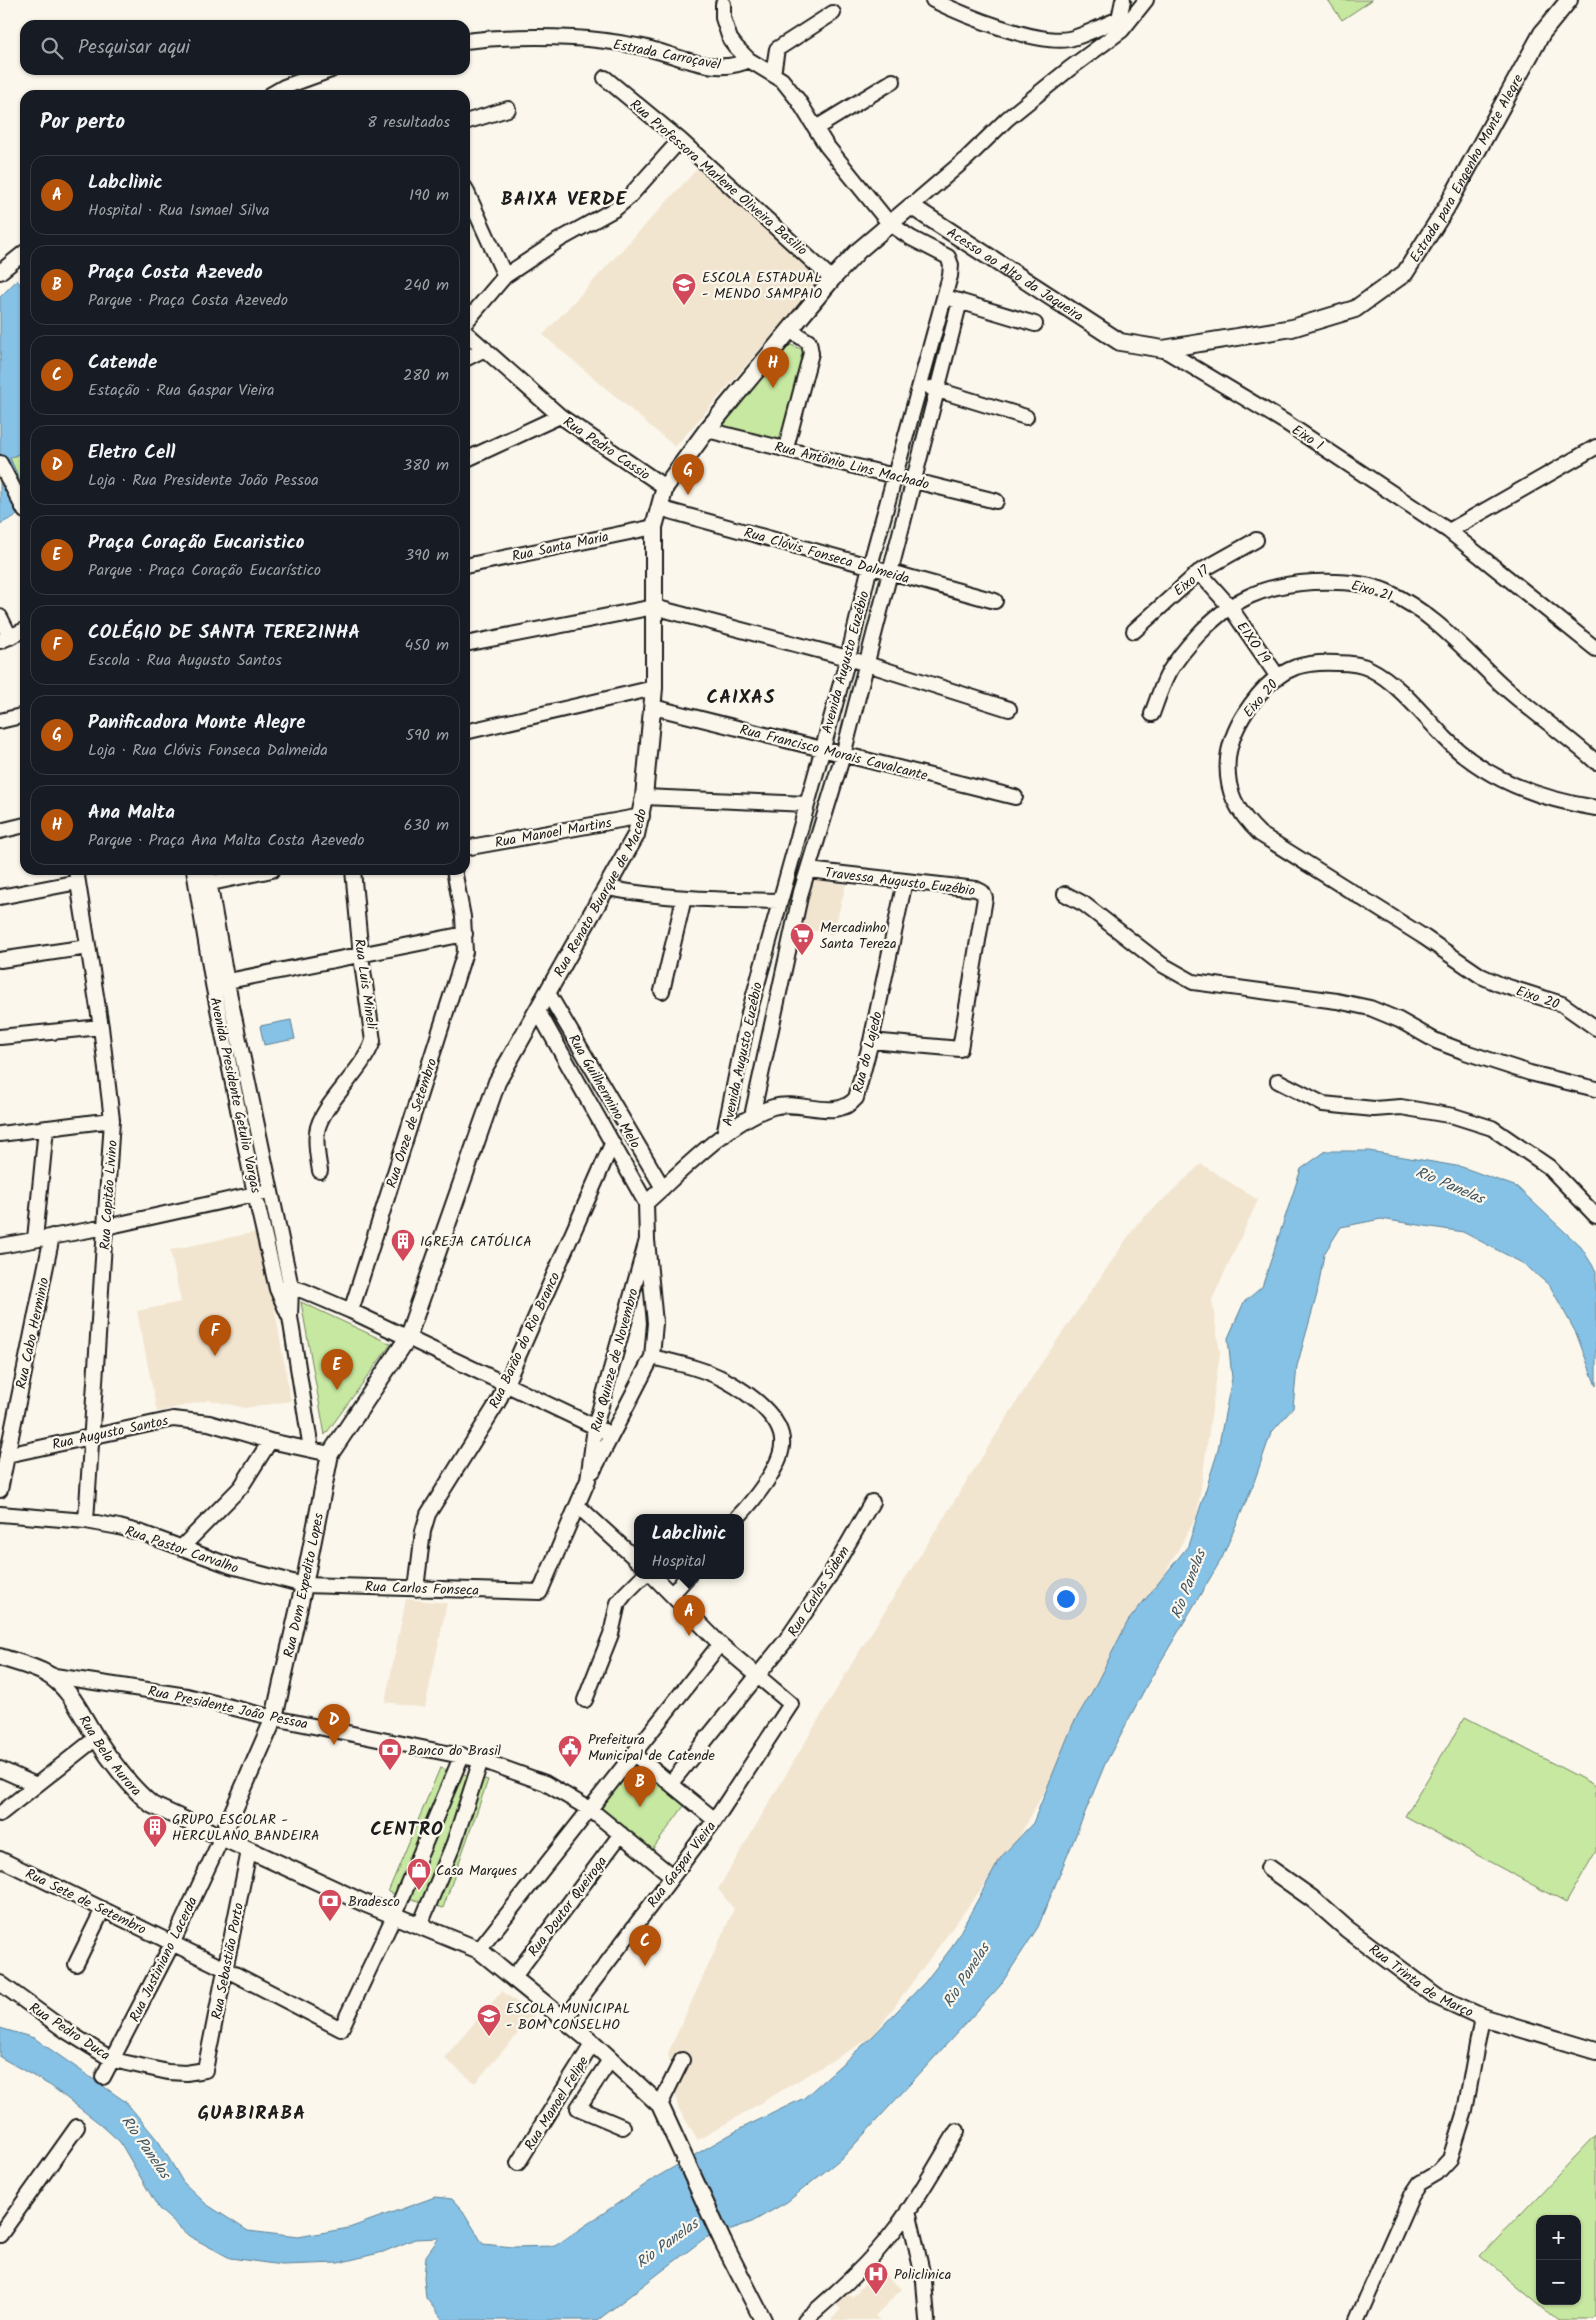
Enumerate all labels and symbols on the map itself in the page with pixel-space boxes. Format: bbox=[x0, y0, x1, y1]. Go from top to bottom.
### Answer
street label: Estrada Carroçavel bbox=[611, 34, 723, 76]
street label: Estrada para Engenho Monte Alegre bbox=[1404, 70, 1530, 267]
street label: Rua Professora Marlene Oliveira Basilio bbox=[625, 94, 812, 261]
district label: BAIXA VERDE bbox=[501, 185, 628, 215]
street label: Acesso ao Alto da Jaqueira bbox=[942, 222, 1088, 327]
place label: ESCOLA ESTADUAL - MENDO SAMPAIO bbox=[702, 267, 822, 305]
school or university icon: ESCOLA ESTADUAL - MENDO SAMPAIO bbox=[671, 272, 697, 306]
pin: H bbox=[757, 347, 789, 388]
street label: Rua Pedro Cassio bbox=[558, 411, 655, 486]
street label: Eixo 1 bbox=[1287, 419, 1328, 456]
street label: Rua Antônio Lins Machado bbox=[772, 436, 931, 496]
pin: G bbox=[672, 454, 704, 495]
street label: Rua Clóvis Fonseca Dalmeida bbox=[741, 522, 912, 590]
street label: Rua Santa Maria bbox=[510, 526, 611, 568]
street label: Eixo 17 bbox=[1169, 559, 1215, 602]
street label: Eixo 21 bbox=[1349, 575, 1395, 607]
street label: Avenida Augusto Euzébio bbox=[816, 588, 876, 736]
street label: EIXO 19 bbox=[1231, 617, 1276, 668]
street label: Eixo 20 bbox=[1238, 675, 1284, 723]
district label: CAIXAS bbox=[706, 683, 776, 713]
street label: Rua Francisco Morais Cavalcante bbox=[737, 719, 931, 787]
street label: Rua Renato Buarque de Macedo bbox=[548, 807, 653, 981]
street label: Rua Manoel Martins bbox=[493, 812, 613, 854]
street label: Travessa Augusto Euzébio bbox=[823, 862, 976, 902]
place label: Mercadinho Santa Tereza bbox=[820, 917, 897, 955]
supermarket icon: Mercadinho Santa Tereza bbox=[789, 922, 815, 956]
street label: Rua Luis Mineli bbox=[348, 937, 382, 1032]
street label: Avenida Augusto Euzébio bbox=[717, 980, 769, 1128]
street label: Eixo 20 bbox=[1513, 980, 1562, 1016]
street label: Avenida Presidente Getulio Vargas bbox=[203, 995, 267, 1195]
street label: Rua do Lajedo bbox=[847, 1009, 889, 1095]
street label: Rua Guilhermino Melo bbox=[562, 1030, 646, 1153]
street label: Rua Onze de Setembro bbox=[381, 1056, 443, 1191]
street label: Rua Capitão Livino bbox=[94, 1139, 124, 1251]
water label: Rio Panelas bbox=[1412, 1161, 1489, 1212]
building icon: IGREJA CATÓLICA bbox=[390, 1228, 416, 1262]
place label: IGREJA CATÓLICA bbox=[420, 1231, 532, 1253]
street label: Rua Barão do Rio Branco bbox=[484, 1269, 566, 1412]
street label: Rua Cabo Herminio bbox=[10, 1276, 56, 1391]
street label: Rua Quinze de Novembro bbox=[585, 1286, 645, 1435]
pin: F bbox=[199, 1315, 231, 1356]
pin: E bbox=[321, 1349, 353, 1390]
street label: Rua Augusto Santos bbox=[50, 1410, 170, 1456]
street label: Rua Dom Expedito Lopes bbox=[278, 1511, 330, 1660]
street label: Rua Pastor Carvalho bbox=[122, 1520, 241, 1580]
street label: Rua Carlos Sidem bbox=[782, 1542, 856, 1641]
water label: Rio Panelas bbox=[1165, 1545, 1214, 1622]
street label: Rua Carlos Fonseca bbox=[365, 1576, 479, 1602]
your location bbox=[1053, 1586, 1079, 1612]
pin: A bbox=[673, 1595, 705, 1636]
street label: Rua Presidente João Pessoa bbox=[146, 1680, 310, 1736]
pin: D bbox=[318, 1704, 350, 1745]
street label: Rua Bela Aurora bbox=[73, 1711, 146, 1802]
place label: Prefeitura Municipal de Catende bbox=[588, 1729, 715, 1767]
public building icon: Prefeitura Municipal de Catende bbox=[557, 1734, 583, 1768]
bank icon: Banco do Brasil bbox=[377, 1737, 403, 1771]
place label: Banco do Brasil bbox=[408, 1740, 501, 1762]
pin: B bbox=[624, 1766, 656, 1807]
place label: GRUPO ESCOLAR - HERCULANO BANDEIRA bbox=[172, 1809, 320, 1847]
building icon: GRUPO ESCOLAR - HERCULANO BANDEIRA bbox=[142, 1814, 168, 1848]
district label: CENTRO bbox=[370, 1815, 444, 1845]
street label: Rua Gaspar Vieira bbox=[642, 1817, 722, 1912]
street label: Rua Doutor Queiroga bbox=[523, 1852, 613, 1961]
shop icon: Casa Marques bbox=[406, 1857, 432, 1891]
place label: Casa Marques bbox=[436, 1860, 517, 1882]
street label: Rua Sete de Setembro bbox=[21, 1863, 150, 1941]
bank icon: Bradesco bbox=[317, 1888, 343, 1922]
place label: Bradesco bbox=[348, 1891, 400, 1913]
street label: Rua Justiniano Lacerda bbox=[124, 1893, 204, 2026]
street label: Rua Sebastião Porto bbox=[206, 1901, 250, 2021]
pin: C bbox=[629, 1925, 661, 1966]
water label: Rio Panelas bbox=[937, 1937, 997, 2012]
street label: Rua Trinta de Março bbox=[1364, 1939, 1477, 2024]
street label: Rua Pedro Duca bbox=[24, 1997, 115, 2066]
place label: ESCOLA MUNICIPAL - BOM CONSELHO bbox=[506, 1998, 630, 2036]
school or university icon: ESCOLA MUNICIPAL - BOM CONSELHO bbox=[476, 2003, 502, 2037]
street label: Rua Manoel Felipe bbox=[519, 2052, 595, 2155]
district label: GUABIRABA bbox=[198, 2099, 306, 2129]
water label: Rio Panelas bbox=[115, 2111, 177, 2185]
water label: Rio Panelas bbox=[631, 2212, 705, 2275]
hospital icon: Policlinica bbox=[863, 2261, 889, 2295]
place label: Policlinica bbox=[894, 2264, 951, 2286]

